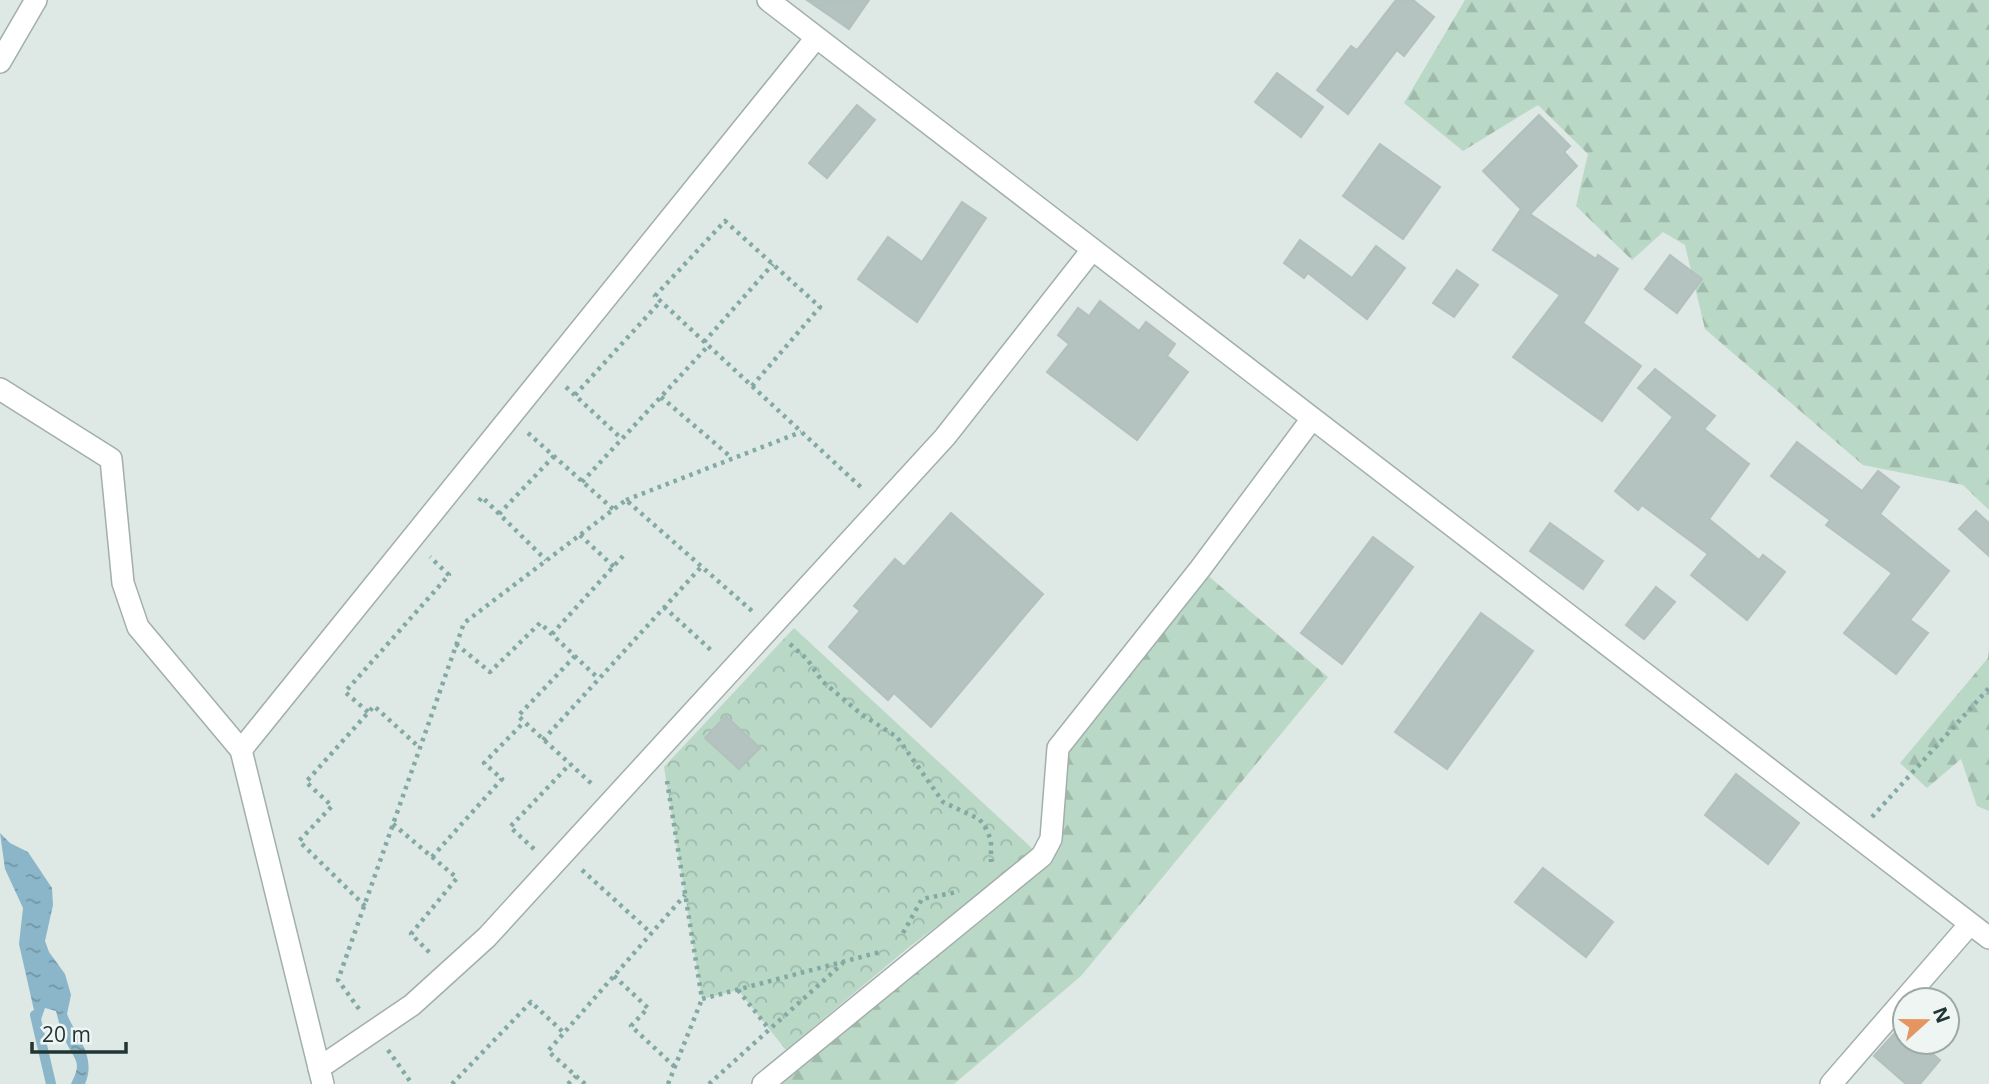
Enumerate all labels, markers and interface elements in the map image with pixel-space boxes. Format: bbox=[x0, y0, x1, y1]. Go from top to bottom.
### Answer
north arrow bbox=[1891, 986, 1961, 1056]
text: N bbox=[1927, 1003, 1957, 1027]
scale bar bbox=[32, 1010, 126, 1054]
text: 20 m bbox=[42, 1020, 91, 1048]

